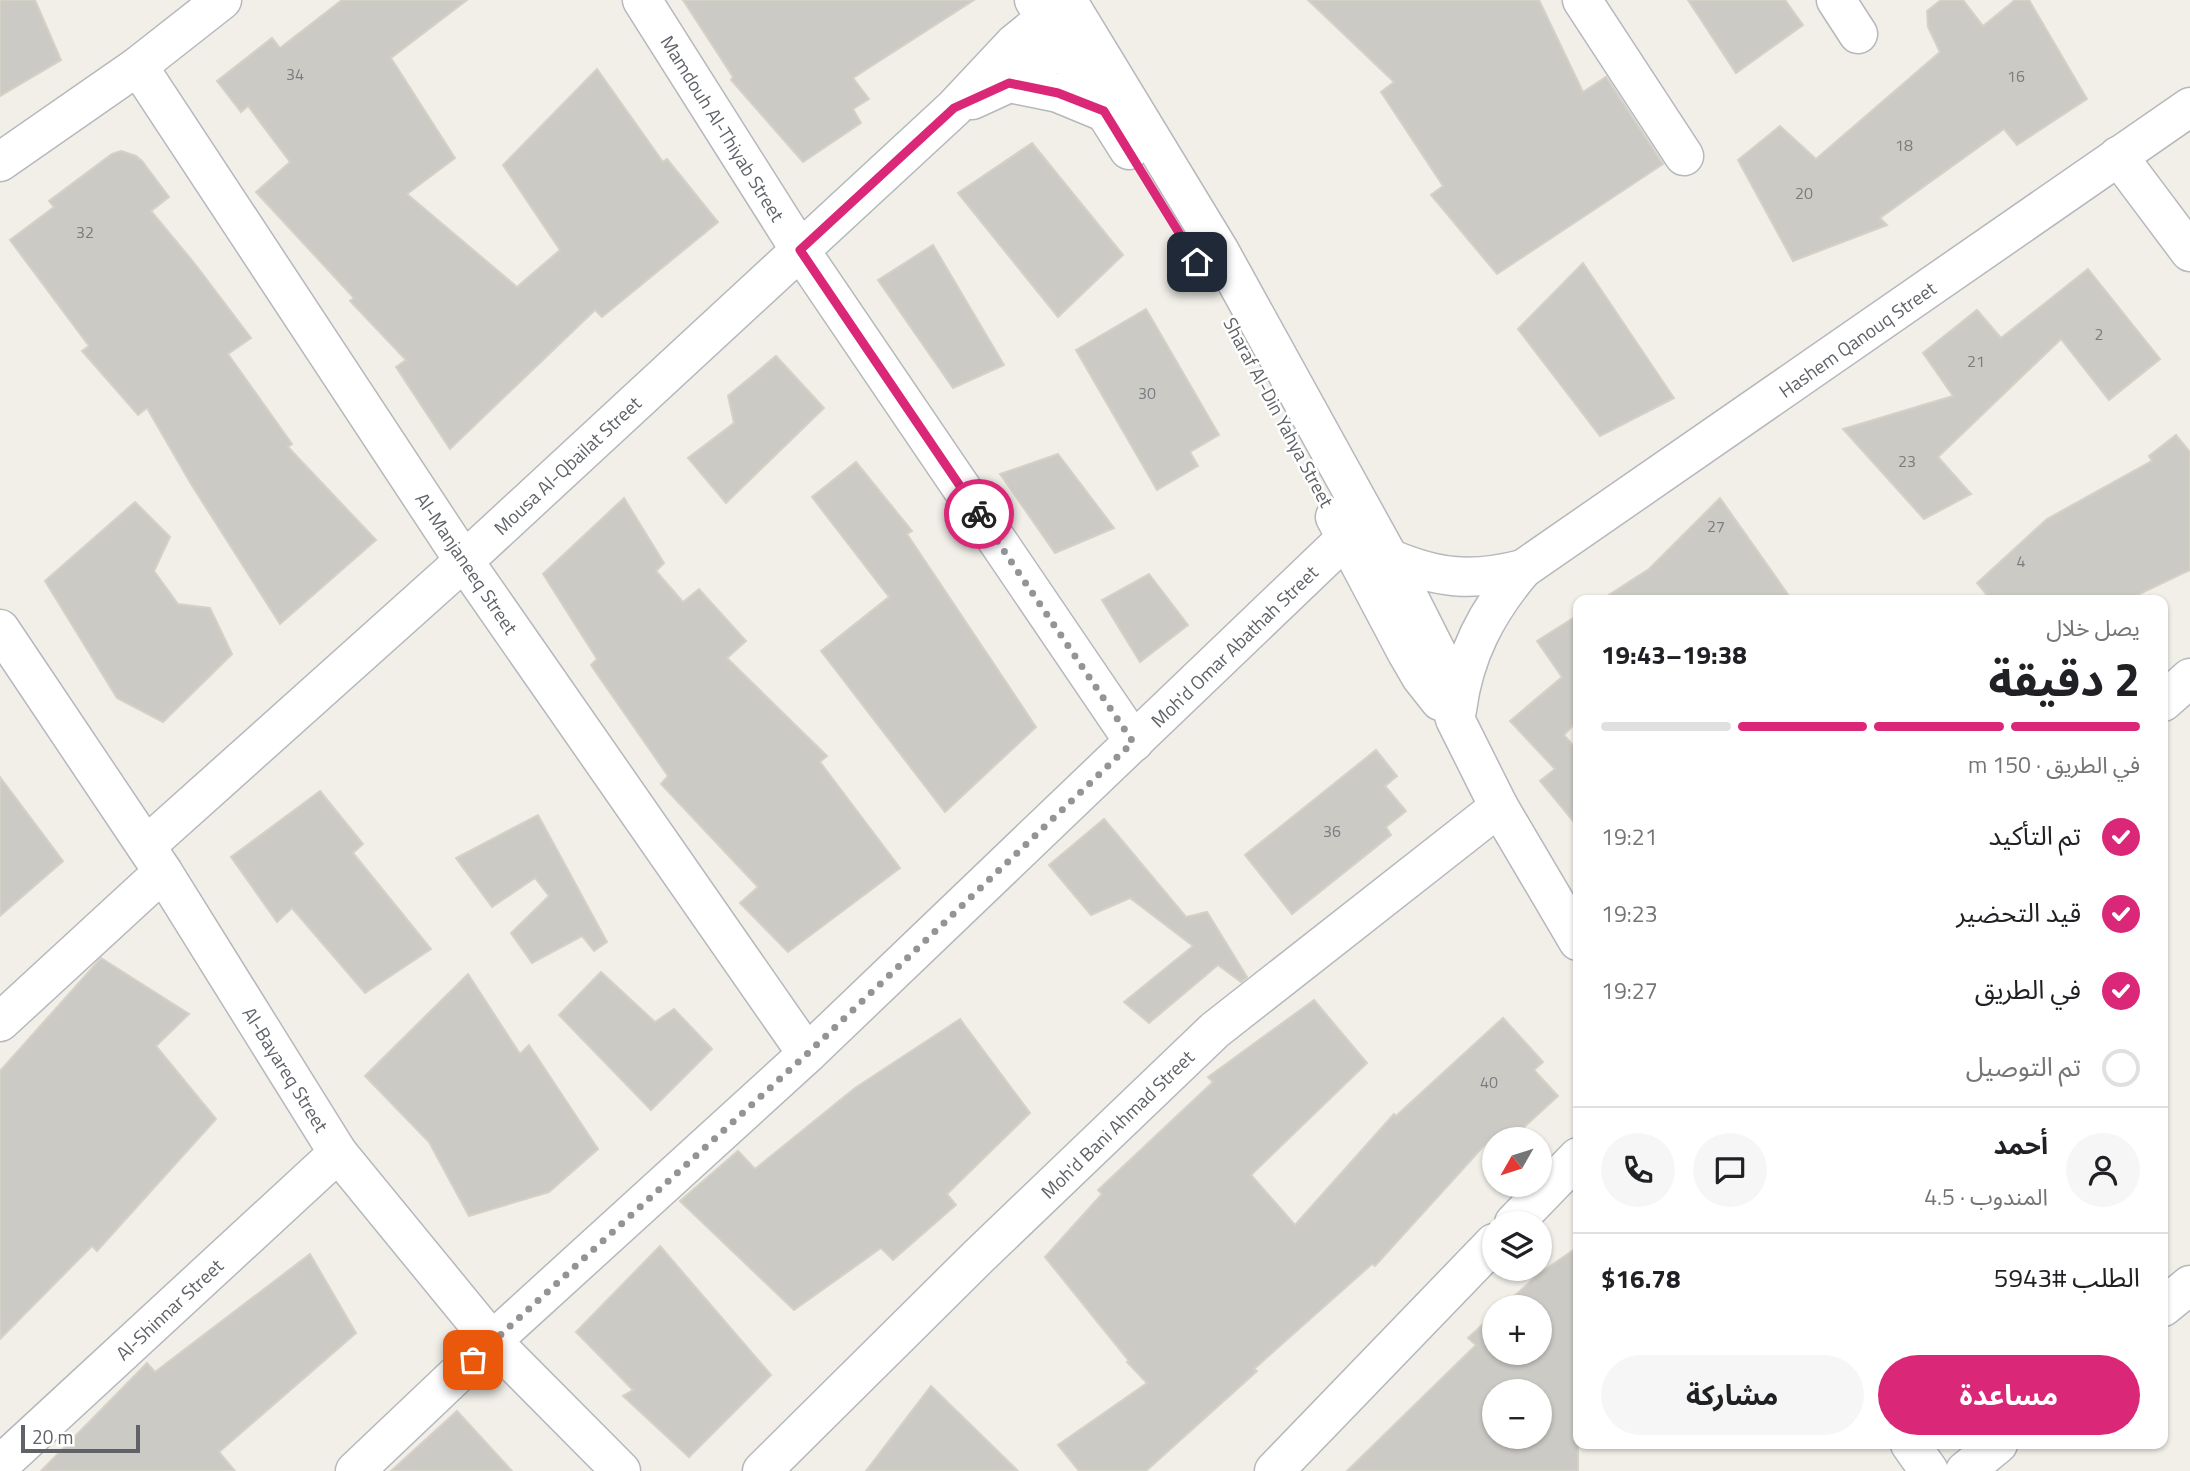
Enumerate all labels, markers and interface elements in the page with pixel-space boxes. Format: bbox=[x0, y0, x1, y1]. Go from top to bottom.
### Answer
street label: Mamdouh Al-Thiyab Street bbox=[654, 29, 792, 227]
house number: 34 bbox=[286, 62, 304, 86]
house number: 16 bbox=[2007, 64, 2025, 88]
house number: 18 bbox=[1895, 133, 1913, 157]
house number: 20 bbox=[1795, 181, 1813, 205]
house number: 32 bbox=[76, 220, 94, 244]
pin bbox=[1167, 232, 1227, 292]
icon: home bbox=[1178, 243, 1216, 281]
street label: Hashem Qanouq Street bbox=[1772, 273, 1942, 404]
street label: Sharaf Al-Din Yahya Street bbox=[1217, 312, 1342, 513]
house number: 2 bbox=[2095, 322, 2103, 346]
house number: 21 bbox=[1967, 349, 1985, 373]
house number: 30 bbox=[1138, 381, 1156, 405]
street label: Mousa Al-Qbailat Street bbox=[487, 389, 648, 541]
house number: 23 bbox=[1898, 449, 1916, 473]
courier bbox=[944, 479, 1014, 549]
street label: Al-Manjaneeq Street bbox=[409, 486, 526, 640]
icon: bike bbox=[960, 495, 998, 533]
house number: 27 bbox=[1707, 514, 1725, 538]
house number: 4 bbox=[2017, 549, 2026, 573]
street label: Moh'd Omar Abathah Street bbox=[1144, 558, 1325, 734]
text: يصل خلال bbox=[2046, 610, 2140, 645]
text: 19:38–19:43 bbox=[1601, 635, 1747, 674]
text: 2 دقيقة bbox=[1988, 644, 2140, 714]
text: في الطريق · 150 m bbox=[1968, 747, 2140, 782]
text: تم التأكيد bbox=[1988, 816, 2081, 855]
icon: check bbox=[2102, 818, 2140, 856]
house number: 36 bbox=[1323, 819, 1341, 843]
text: 19:21 bbox=[1601, 819, 1658, 854]
text: قيد التحضير bbox=[1956, 893, 2081, 932]
icon: check bbox=[2102, 895, 2140, 933]
text: 19:23 bbox=[1601, 896, 1658, 931]
text: في الطريق bbox=[1975, 970, 2081, 1009]
icon: check bbox=[2102, 972, 2140, 1010]
text: 19:27 bbox=[1601, 973, 1658, 1008]
street label: Al-Bayareq Street bbox=[236, 1001, 336, 1138]
street label: Moh'd Bani Ahmad Street bbox=[1034, 1043, 1201, 1205]
text: تم التوصيل bbox=[1966, 1047, 2081, 1086]
house number: 40 bbox=[1480, 1070, 1498, 1094]
text: أحمد bbox=[1994, 1125, 2048, 1164]
north arrow bbox=[1482, 1127, 1552, 1197]
map controls bbox=[1482, 1127, 1552, 1449]
button: phone bbox=[1601, 1133, 1675, 1207]
button: chat bbox=[1693, 1133, 1767, 1207]
button: person bbox=[2066, 1133, 2140, 1207]
text: المندوب · 4.5 bbox=[1924, 1179, 2048, 1214]
button: layers bbox=[1482, 1211, 1552, 1281]
street label: Al-Shinnar Street bbox=[109, 1251, 230, 1367]
text: الطلب #5943 bbox=[1994, 1258, 2140, 1297]
text: $16.78 bbox=[1601, 1259, 1680, 1298]
button: + bbox=[1482, 1295, 1552, 1365]
pin bbox=[443, 1330, 503, 1390]
icon: bag bbox=[454, 1341, 492, 1379]
button: مشاركة bbox=[1601, 1355, 1864, 1435]
button: مساعدة bbox=[1878, 1355, 2140, 1435]
button: − bbox=[1482, 1379, 1552, 1449]
scale bar bbox=[21, 1422, 140, 1454]
text: 20 m bbox=[32, 1422, 73, 1451]

